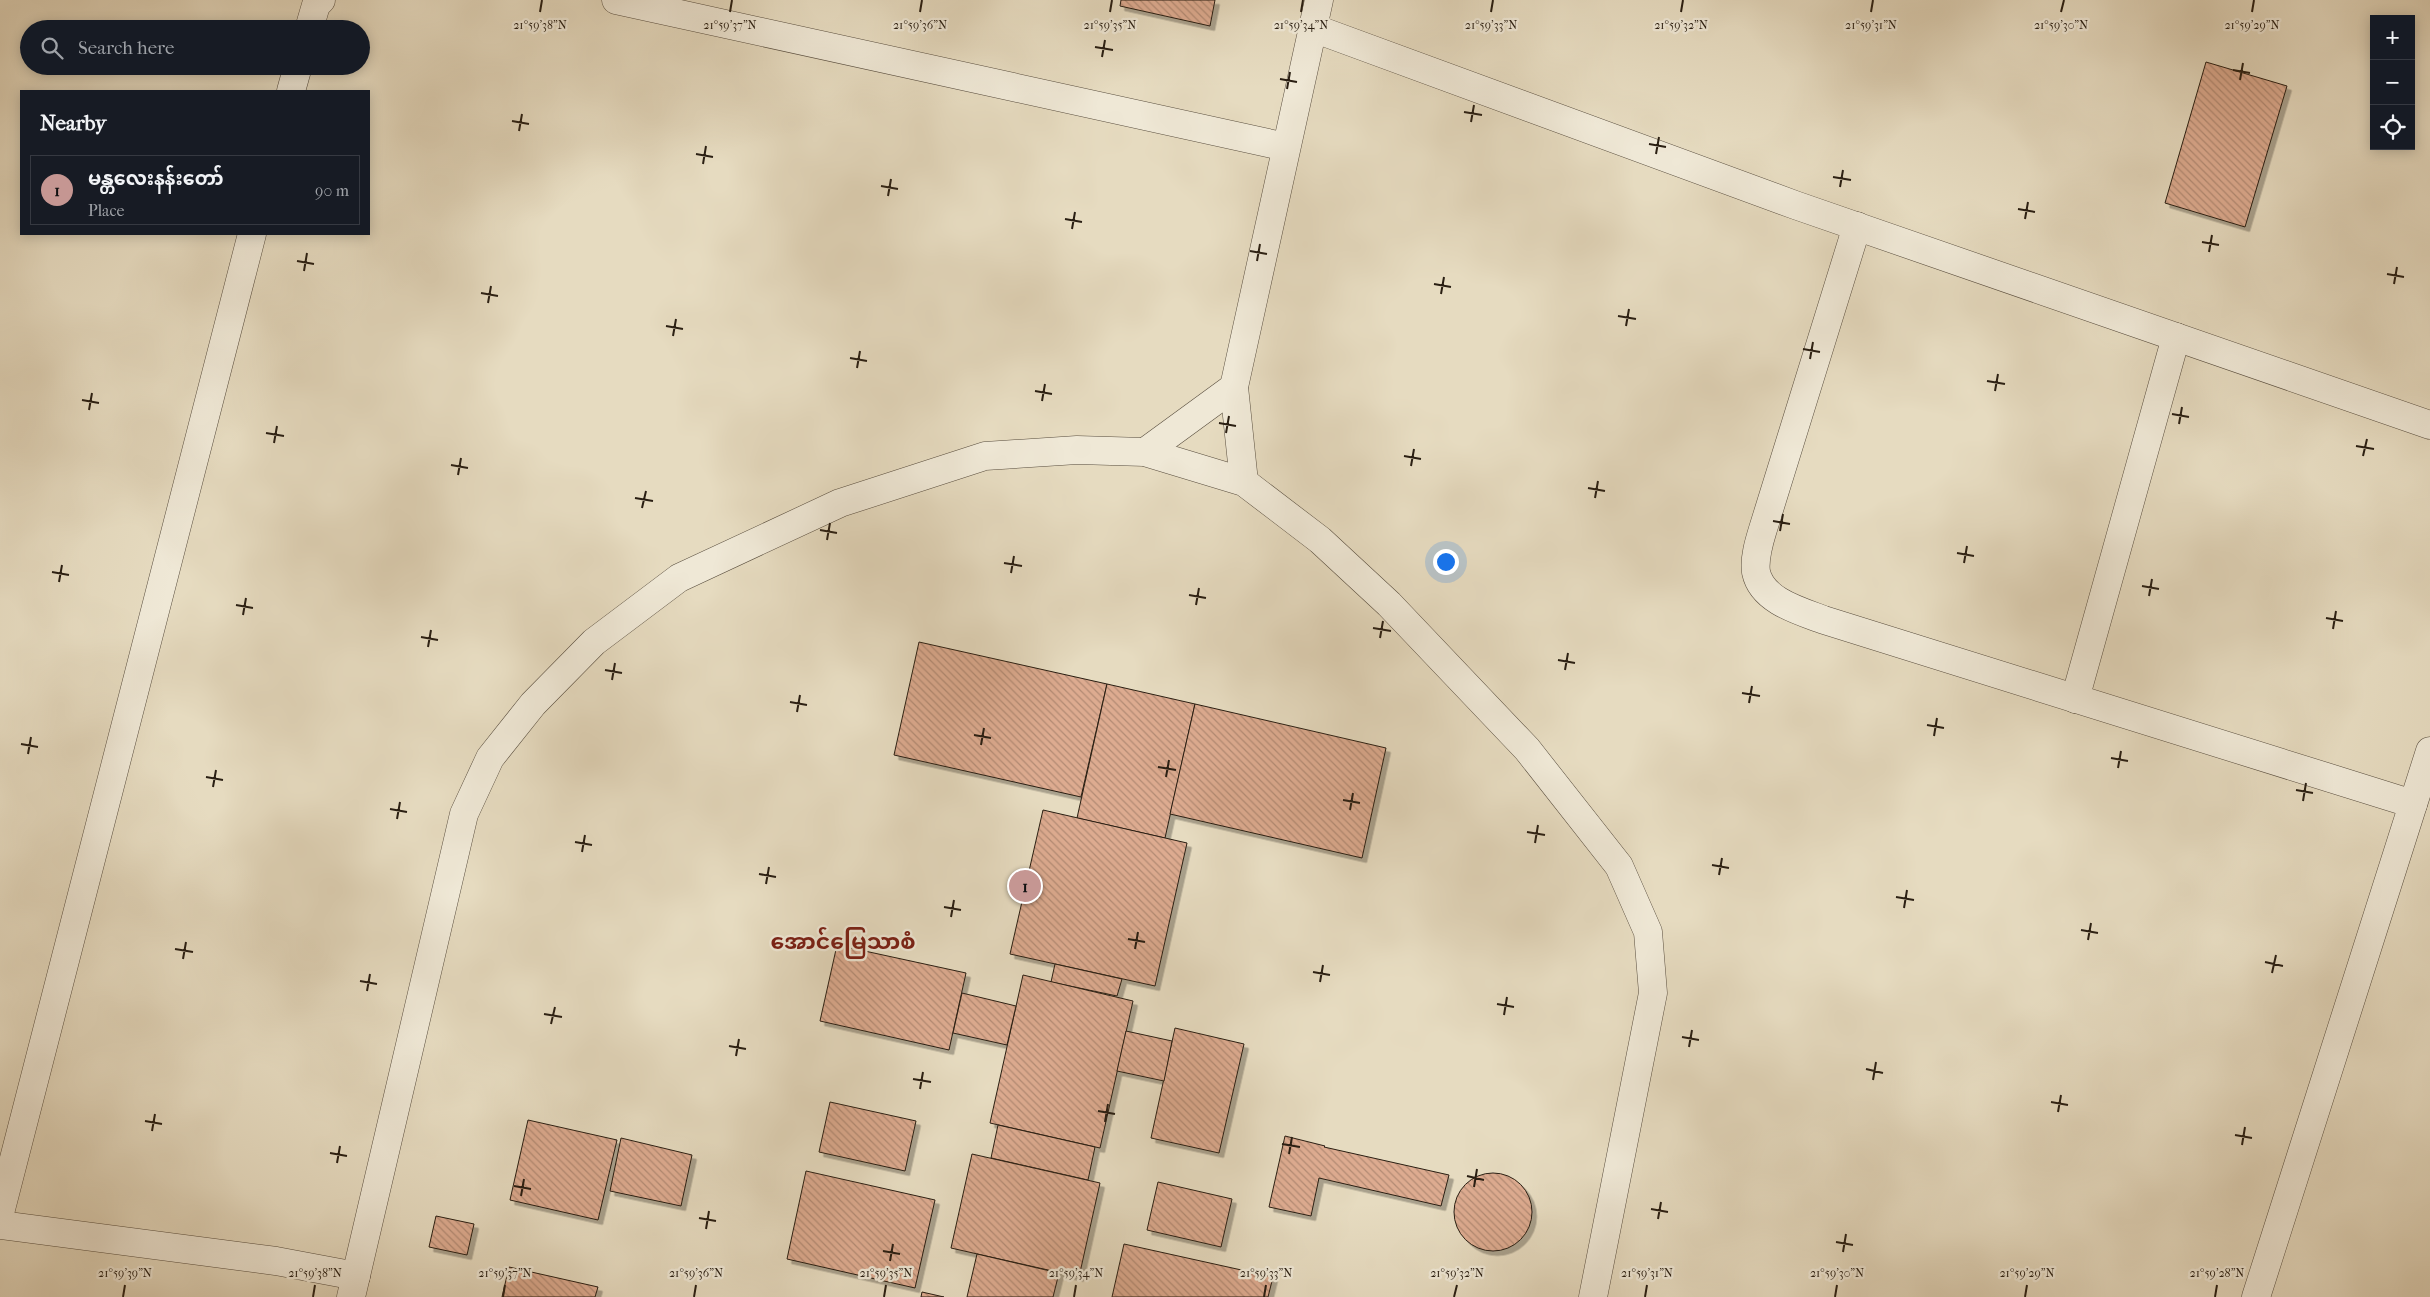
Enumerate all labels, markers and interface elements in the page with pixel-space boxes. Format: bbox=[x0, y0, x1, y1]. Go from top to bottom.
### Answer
map controls bbox=[2370, 15, 2415, 150]
button: + bbox=[2370, 15, 2415, 60]
text: 21°59'38"N bbox=[513, 18, 567, 32]
text: 21°59'37"N bbox=[703, 18, 757, 32]
text: 21°59'36"N bbox=[893, 18, 947, 32]
text: 21°59'35"N bbox=[1084, 18, 1136, 32]
text: 21°59'34"N bbox=[1274, 18, 1328, 32]
text: 21°59'33"N bbox=[1465, 18, 1517, 32]
text: 21°59'32"N bbox=[1654, 18, 1708, 32]
text: 21°59'31"N bbox=[1845, 18, 1897, 32]
text: 21°59'30"N bbox=[2034, 18, 2088, 32]
text: 21°59'29"N bbox=[2224, 18, 2280, 32]
search box bbox=[20, 20, 370, 75]
icon: search bbox=[38, 34, 66, 62]
text: Search here bbox=[78, 37, 174, 59]
button: − bbox=[2370, 60, 2415, 105]
button: locate bbox=[2370, 105, 2415, 150]
text: Nearby bbox=[40, 111, 106, 135]
text: မန္တလေးနန်းတော် bbox=[88, 168, 224, 190]
text: 1 bbox=[54, 181, 60, 200]
text: 90 m bbox=[315, 181, 349, 200]
text: Place bbox=[88, 201, 124, 220]
your location bbox=[1433, 549, 1459, 575]
pin: 1 bbox=[1009, 867, 1041, 905]
district label: အောင်မြေသာစံ bbox=[770, 926, 916, 959]
text: 21°59'39"N bbox=[98, 1266, 152, 1280]
text: 21°59'38"N bbox=[288, 1266, 342, 1280]
text: 21°59'37"N bbox=[478, 1266, 532, 1280]
text: 21°59'36"N bbox=[669, 1266, 723, 1280]
text: 21°59'35"N bbox=[860, 1266, 912, 1280]
text: 21°59'34"N bbox=[1049, 1266, 1103, 1280]
text: 21°59'33"N bbox=[1240, 1266, 1292, 1280]
text: 21°59'32"N bbox=[1430, 1266, 1484, 1280]
text: 21°59'31"N bbox=[1621, 1266, 1673, 1280]
text: 21°59'30"N bbox=[1810, 1266, 1864, 1280]
text: 21°59'29"N bbox=[1999, 1266, 2055, 1280]
text: 21°59'28"N bbox=[2190, 1266, 2244, 1280]

